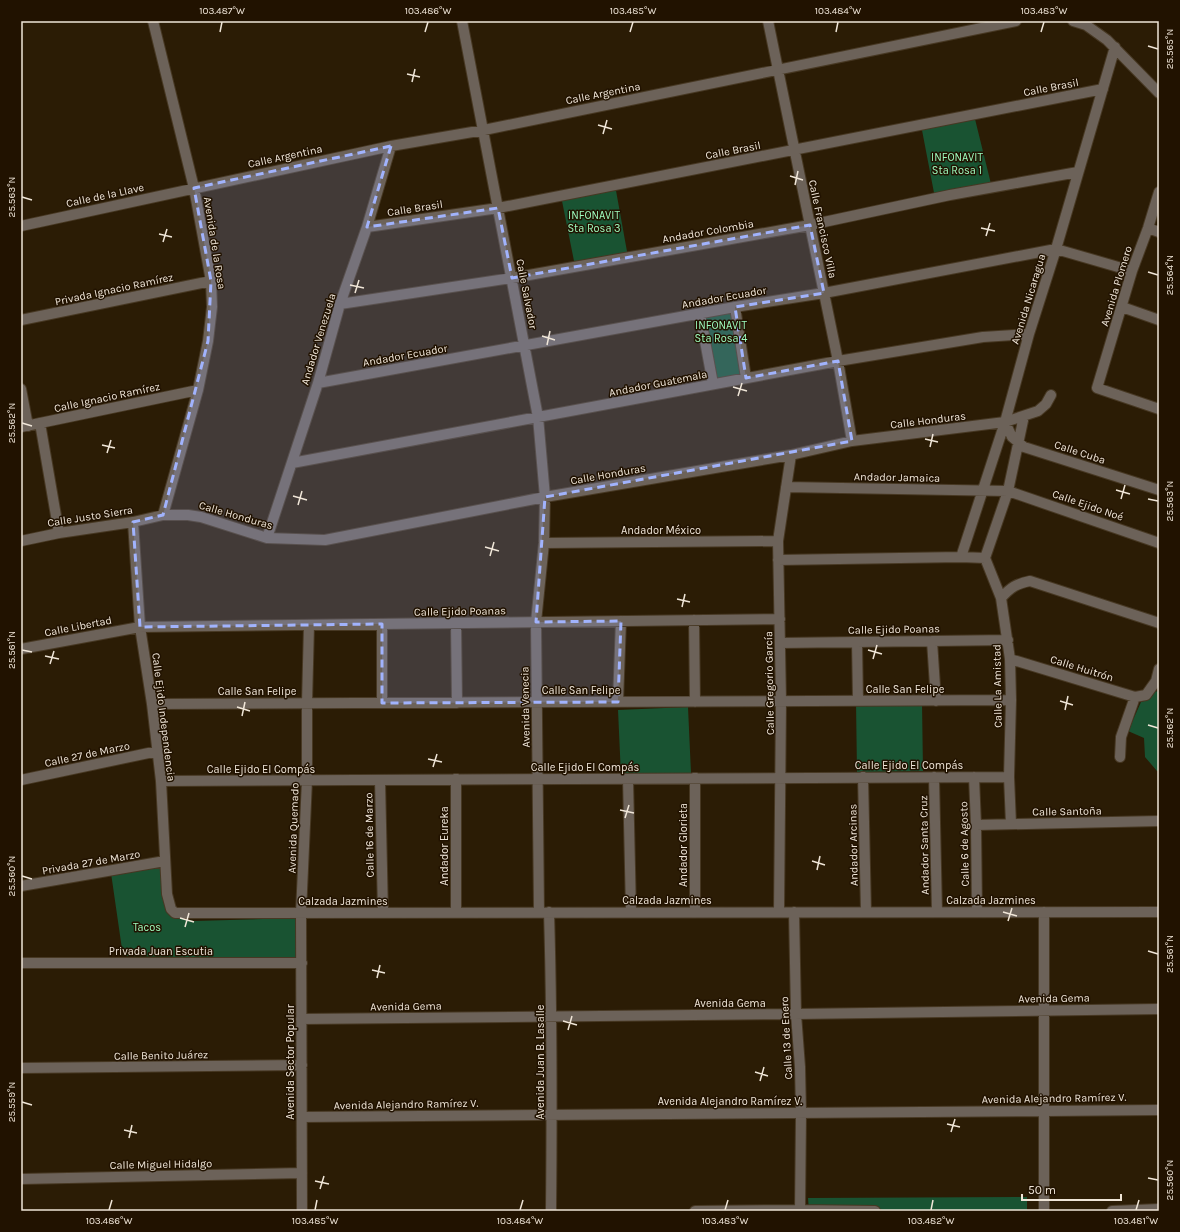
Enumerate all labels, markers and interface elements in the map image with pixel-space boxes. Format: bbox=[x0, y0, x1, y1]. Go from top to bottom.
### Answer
text: 103.487°W bbox=[199, 5, 245, 17]
text: 103.486°W bbox=[405, 5, 451, 17]
text: 103.485°W bbox=[610, 5, 656, 17]
text: 103.484°W bbox=[815, 5, 861, 17]
text: 103.483°W bbox=[1021, 5, 1068, 17]
text: 25.565°N bbox=[1164, 29, 1176, 69]
street label: Calle Brasil bbox=[1022, 76, 1080, 99]
street label: Calle Argentina bbox=[565, 80, 642, 107]
street label: Calle Brasil bbox=[704, 139, 762, 162]
street label: Calle Argentina bbox=[247, 142, 324, 171]
park label: INFONAVIT Sta Rosa 1 bbox=[931, 151, 983, 177]
text: 25.563°N bbox=[6, 177, 18, 217]
street label: Calle Francisco Villa bbox=[806, 179, 839, 280]
street label: Calle de la Llave bbox=[65, 181, 146, 210]
street label: Avenida de la Rosa bbox=[201, 196, 228, 290]
street label: Calle Brasil bbox=[386, 198, 444, 219]
park label: INFONAVIT Sta Rosa 3 bbox=[567, 209, 621, 235]
street label: Andador Colombia bbox=[661, 217, 755, 246]
street label: Avenida Plomero bbox=[1098, 244, 1135, 328]
street label: Avenida Nicaragua bbox=[1009, 252, 1048, 346]
text: 25.564°N bbox=[1164, 255, 1176, 295]
street label: Calle Salvador bbox=[513, 258, 540, 330]
street label: Privada Ignacio Ramírez bbox=[54, 271, 175, 308]
street label: Andador Ecuador bbox=[681, 284, 767, 311]
street label: Andador Venezuela bbox=[298, 292, 339, 387]
park label: INFONAVIT Sta Rosa 4 bbox=[695, 319, 747, 345]
street label: Andador Ecuador bbox=[362, 342, 448, 369]
street label: Andador Guatemala bbox=[608, 368, 708, 399]
street label: Calle Ignacio Ramírez bbox=[53, 380, 161, 415]
text: 25.562°N bbox=[6, 403, 18, 443]
street label: Calle Honduras bbox=[889, 409, 967, 432]
street label: Calle Cuba bbox=[1053, 438, 1107, 467]
street label: Calle Honduras bbox=[569, 461, 647, 488]
street label: Andador Jamaica bbox=[854, 470, 940, 485]
text: 25.563°N bbox=[1164, 481, 1176, 521]
street label: Calle Ejido Noé bbox=[1051, 487, 1125, 524]
street label: Calle Honduras bbox=[197, 499, 274, 532]
street label: Calle Justo Sierra bbox=[46, 503, 134, 530]
street label: Andador México bbox=[621, 524, 701, 537]
street label: Calle Ejido Poanas bbox=[414, 604, 506, 619]
street label: Calle Libertad bbox=[43, 614, 113, 639]
street label: Calle Ejido Poanas bbox=[848, 622, 940, 637]
text: 25.561°N bbox=[6, 631, 18, 669]
street label: Calle Gregorio García bbox=[762, 631, 777, 735]
street label: Calle La Amistad bbox=[990, 644, 1005, 728]
street label: Calle Ejido Independencia bbox=[149, 652, 178, 782]
street label: Calle Huitrón bbox=[1049, 653, 1115, 684]
street label: Avenida Venecia bbox=[518, 666, 533, 748]
street label: Calle San Felipe bbox=[866, 683, 945, 696]
street label: Calle San Felipe bbox=[542, 684, 621, 697]
street label: Calle San Felipe bbox=[218, 685, 297, 698]
text: 25.562°N bbox=[1164, 708, 1176, 748]
street label: Calle 27 de Marzo bbox=[43, 739, 131, 770]
street label: Calle Ejido El Compás bbox=[855, 759, 963, 772]
street label: Calle Ejido El Compás bbox=[531, 761, 639, 774]
street label: Calle Ejido El Compás bbox=[207, 763, 315, 776]
street label: Avenida Quemado bbox=[285, 782, 302, 874]
street label: Calle 16 de Marzo bbox=[362, 792, 377, 878]
street label: Andador Santa Cruz bbox=[917, 795, 932, 895]
street label: Calle 6 de Agosto bbox=[957, 801, 972, 887]
street label: Andador Glorieta bbox=[677, 803, 690, 887]
street label: Andador Arcinas bbox=[846, 803, 861, 886]
street label: Calle Santoña bbox=[1032, 804, 1102, 819]
street label: Andador Eureka bbox=[438, 806, 451, 886]
street label: Privada 27 de Marzo bbox=[41, 847, 141, 878]
text: 25.560°N bbox=[6, 856, 18, 896]
street label: Calzada Jazmines bbox=[622, 894, 712, 907]
street label: Calzada Jazmines bbox=[946, 894, 1036, 907]
street label: Calzada Jazmines bbox=[298, 895, 388, 908]
park label: Tacos bbox=[133, 921, 161, 934]
text: 25.561°N bbox=[1164, 935, 1176, 973]
street label: Privada Juan Escutia bbox=[109, 945, 213, 958]
street label: Avenida Gema bbox=[1018, 991, 1090, 1006]
street label: Calle 13 de Enero bbox=[778, 996, 795, 1080]
street label: Avenida Gema bbox=[694, 997, 766, 1010]
street label: Avenida Gema bbox=[370, 999, 442, 1014]
street label: Avenida Sector Popular bbox=[284, 1004, 297, 1120]
street label: Avenida Juan B. Lasalle bbox=[534, 1004, 547, 1120]
street label: Calle Benito Juárez bbox=[114, 1048, 208, 1063]
text: 25.559°N bbox=[6, 1082, 18, 1122]
street label: Avenida Alejandro Ramírez V. bbox=[982, 1091, 1126, 1106]
street label: Avenida Alejandro Ramírez V. bbox=[658, 1095, 802, 1108]
street label: Avenida Alejandro Ramírez V. bbox=[334, 1097, 478, 1112]
street label: Calle Miguel Hidalgo bbox=[110, 1157, 212, 1172]
text: 25.560°N bbox=[1164, 1160, 1176, 1200]
scale bar bbox=[1022, 1176, 1121, 1202]
text: 50 m bbox=[1028, 1183, 1056, 1197]
text: 103.486°W bbox=[86, 1215, 132, 1227]
text: 103.485°W bbox=[292, 1215, 338, 1227]
text: 103.484°W bbox=[497, 1215, 543, 1227]
text: 103.483°W bbox=[702, 1215, 749, 1227]
text: 103.482°W bbox=[908, 1215, 954, 1227]
text: 103.481°W bbox=[1114, 1215, 1158, 1227]

